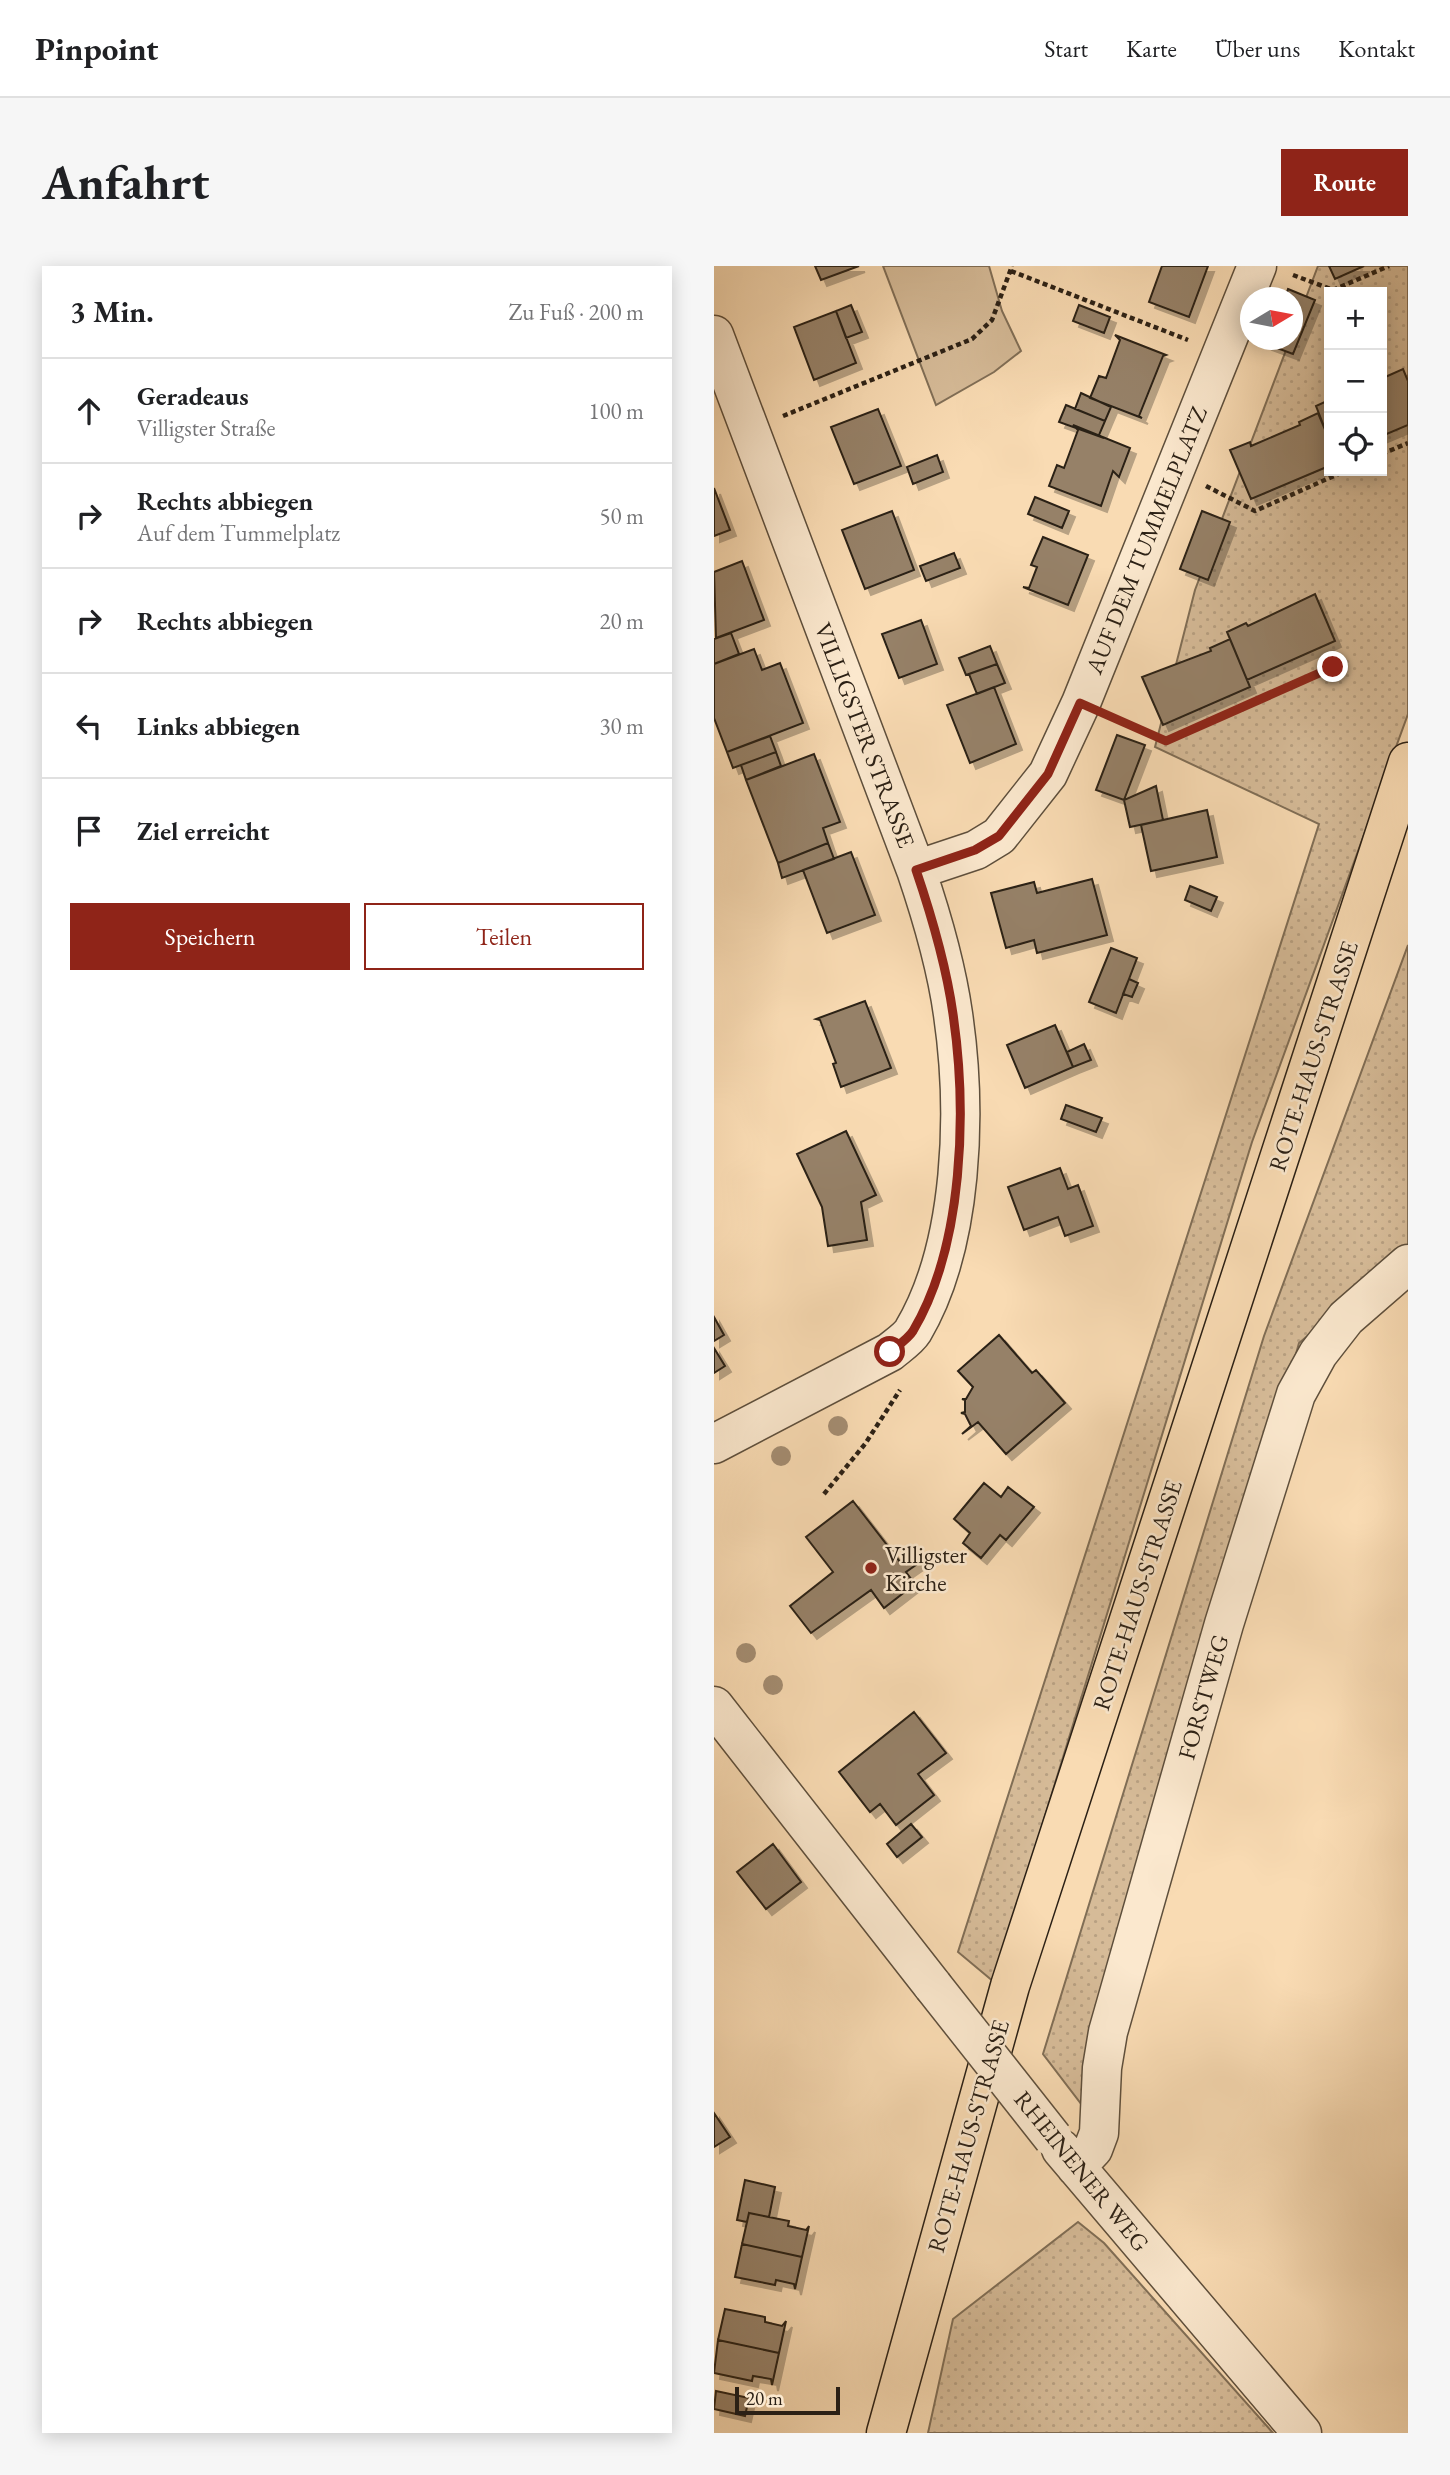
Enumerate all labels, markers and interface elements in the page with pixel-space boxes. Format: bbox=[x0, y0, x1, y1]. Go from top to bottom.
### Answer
text: Pinpoint bbox=[35, 27, 158, 70]
text: Start bbox=[1044, 33, 1088, 64]
text: Karte bbox=[1126, 33, 1177, 64]
text: Über uns bbox=[1215, 33, 1300, 64]
text: Kontakt bbox=[1338, 33, 1415, 64]
button: Route bbox=[1281, 149, 1408, 216]
text: Anfahrt bbox=[42, 150, 209, 214]
north arrow bbox=[1240, 287, 1303, 350]
map controls bbox=[1324, 287, 1387, 476]
button: + bbox=[1324, 287, 1387, 350]
text: 3 Min. bbox=[70, 292, 154, 331]
text: Zu Fuß · 200 m bbox=[509, 297, 644, 327]
button: − bbox=[1324, 350, 1387, 413]
text: Geradeaus bbox=[137, 379, 249, 413]
icon: ahead bbox=[70, 392, 108, 430]
text: 100 m bbox=[588, 396, 644, 426]
street label: AUF DEM TUMMELPLATZ bbox=[1078, 401, 1214, 679]
text: Villigster Straße bbox=[137, 413, 276, 443]
button: locate bbox=[1324, 413, 1387, 476]
text: Rechts abbiegen bbox=[137, 484, 313, 518]
icon: right bbox=[70, 497, 108, 535]
text: 50 m bbox=[599, 501, 644, 531]
text: Auf dem Tummelplatz bbox=[137, 518, 340, 548]
icon: right bbox=[70, 602, 108, 640]
text: Rechts abbiegen bbox=[137, 604, 313, 638]
text: 20 m bbox=[599, 606, 644, 636]
street label: VILLIGSTER STRASSE bbox=[808, 618, 922, 852]
route end bbox=[1317, 651, 1348, 682]
icon: left bbox=[70, 707, 108, 745]
text: Links abbiegen bbox=[137, 709, 300, 743]
text: 30 m bbox=[599, 711, 644, 741]
icon: arrive bbox=[70, 812, 108, 850]
text: Ziel erreicht bbox=[137, 814, 269, 848]
button: Speichern bbox=[70, 903, 350, 970]
button: Teilen bbox=[364, 903, 644, 970]
street label: ROTE-HAUS-STRASSE bbox=[1261, 937, 1365, 1175]
route start bbox=[874, 1336, 905, 1367]
street label: ROTE-HAUS-STRASSE bbox=[1085, 1476, 1189, 1714]
place label: Villigster Kirche bbox=[885, 1539, 967, 1598]
marker: Villigster Kirche bbox=[863, 1560, 879, 1576]
street label: FORSTWEG bbox=[1170, 1631, 1236, 1763]
street label: ROTE-HAUS-STRASSE bbox=[920, 2016, 1016, 2256]
street label: RHEINENER WEG bbox=[1008, 2084, 1156, 2258]
scale bar bbox=[735, 2384, 840, 2416]
text: 20 m bbox=[746, 2386, 783, 2411]

